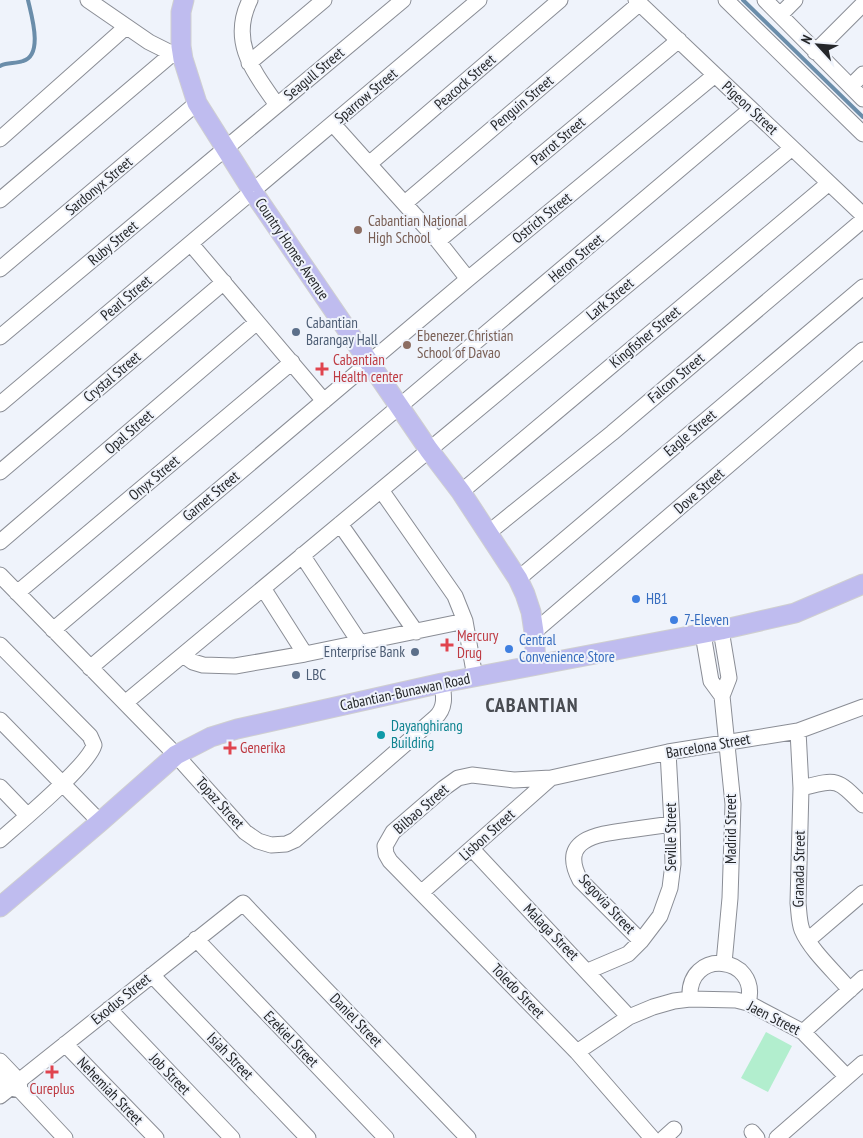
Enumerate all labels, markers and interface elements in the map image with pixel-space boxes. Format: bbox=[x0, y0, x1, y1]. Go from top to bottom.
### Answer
north arrow bbox=[793, 20, 843, 70]
text: N bbox=[797, 32, 816, 47]
street label: Seagull Street bbox=[280, 43, 348, 104]
street label: Peacock Street bbox=[430, 50, 499, 113]
street label: Sparrow Street bbox=[330, 64, 401, 127]
street label: Penguin Street bbox=[486, 71, 557, 134]
street label: Pigeon Street bbox=[718, 77, 782, 138]
street label: Parrot Street bbox=[527, 112, 589, 169]
street label: Sardonyx Street bbox=[61, 152, 136, 219]
street label: Ostrich Street bbox=[508, 188, 575, 247]
street label: Country Homes Avenue bbox=[251, 194, 334, 303]
place label: Cabantian National High School bbox=[368, 211, 467, 247]
street label: Ruby Street bbox=[84, 216, 142, 269]
marker: Cabantian National High School bbox=[352, 224, 364, 236]
street label: Heron Street bbox=[544, 229, 607, 286]
street label: Pearl Street bbox=[96, 271, 155, 324]
street label: Lark Street bbox=[582, 273, 637, 324]
street label: Kingfisher Street bbox=[605, 302, 684, 372]
place label: Cabantian Barangay Hall bbox=[306, 313, 378, 349]
marker: Cabantian Barangay Hall bbox=[290, 326, 302, 338]
place label: Ebenezer Christian School of Davao bbox=[417, 326, 513, 362]
marker: Ebenezer Christian School of Davao bbox=[401, 339, 413, 351]
street label: Crystal Street bbox=[79, 347, 144, 406]
street label: Falcon Street bbox=[643, 348, 708, 407]
place label: Cabantian Health center bbox=[333, 350, 404, 386]
marker: Cabantian Health center bbox=[315, 362, 329, 376]
street label: Opal Street bbox=[100, 405, 157, 458]
street label: Eagle Street bbox=[660, 405, 720, 460]
street label: Onyx Street bbox=[124, 451, 183, 504]
street label: Dove Street bbox=[670, 464, 728, 518]
street label: Garnet Street bbox=[178, 466, 243, 525]
place label: HB1 bbox=[646, 589, 668, 608]
marker: HB1 bbox=[630, 593, 642, 605]
place label: 7-Eleven bbox=[684, 610, 729, 629]
marker: 7-Eleven bbox=[668, 614, 680, 626]
place label: Mercury Drug bbox=[457, 626, 499, 662]
place label: Central Convenience Store bbox=[519, 630, 615, 666]
marker: Mercury Drug bbox=[441, 639, 453, 651]
place label: Enterprise Bank bbox=[324, 642, 405, 661]
marker: Central Convenience Store bbox=[503, 643, 515, 655]
marker: Enterprise Bank bbox=[409, 646, 421, 658]
place label: LBC bbox=[306, 665, 326, 684]
street label: Cabantian-Bunawan Road bbox=[338, 668, 472, 715]
marker: LBC bbox=[290, 669, 302, 681]
district label: CABANTIAN bbox=[485, 692, 579, 718]
place label: Dayanghirang Building bbox=[391, 716, 463, 752]
marker: Dayanghirang Building bbox=[375, 729, 387, 741]
street label: Barcelona Street bbox=[664, 729, 752, 762]
place label: Generika bbox=[240, 738, 286, 757]
marker: Generika bbox=[224, 742, 236, 754]
street label: Topaz Street bbox=[192, 773, 249, 833]
street label: Bilbao Street bbox=[389, 779, 452, 838]
street label: Madrid Street bbox=[721, 794, 740, 864]
street label: Seville Street bbox=[661, 803, 680, 871]
street label: Lisbon Street bbox=[455, 805, 518, 865]
street label: Granada Street bbox=[788, 830, 809, 908]
street label: Segovia Street bbox=[575, 870, 640, 937]
street label: Malaga Street bbox=[520, 899, 583, 964]
street label: Toledo Street bbox=[488, 959, 549, 1022]
street label: Exodus Street bbox=[87, 969, 154, 1028]
street label: Daniel Street bbox=[326, 989, 387, 1051]
street label: Jaen Street bbox=[744, 996, 804, 1039]
street label: Ezekiel Street bbox=[260, 1007, 323, 1071]
street label: Isiah Street bbox=[203, 1028, 258, 1083]
street label: Job Street bbox=[145, 1048, 195, 1099]
street label: Nehemiah Street bbox=[73, 1053, 147, 1129]
marker: Cureplus bbox=[46, 1066, 58, 1078]
place label: Cureplus bbox=[29, 1079, 75, 1098]

